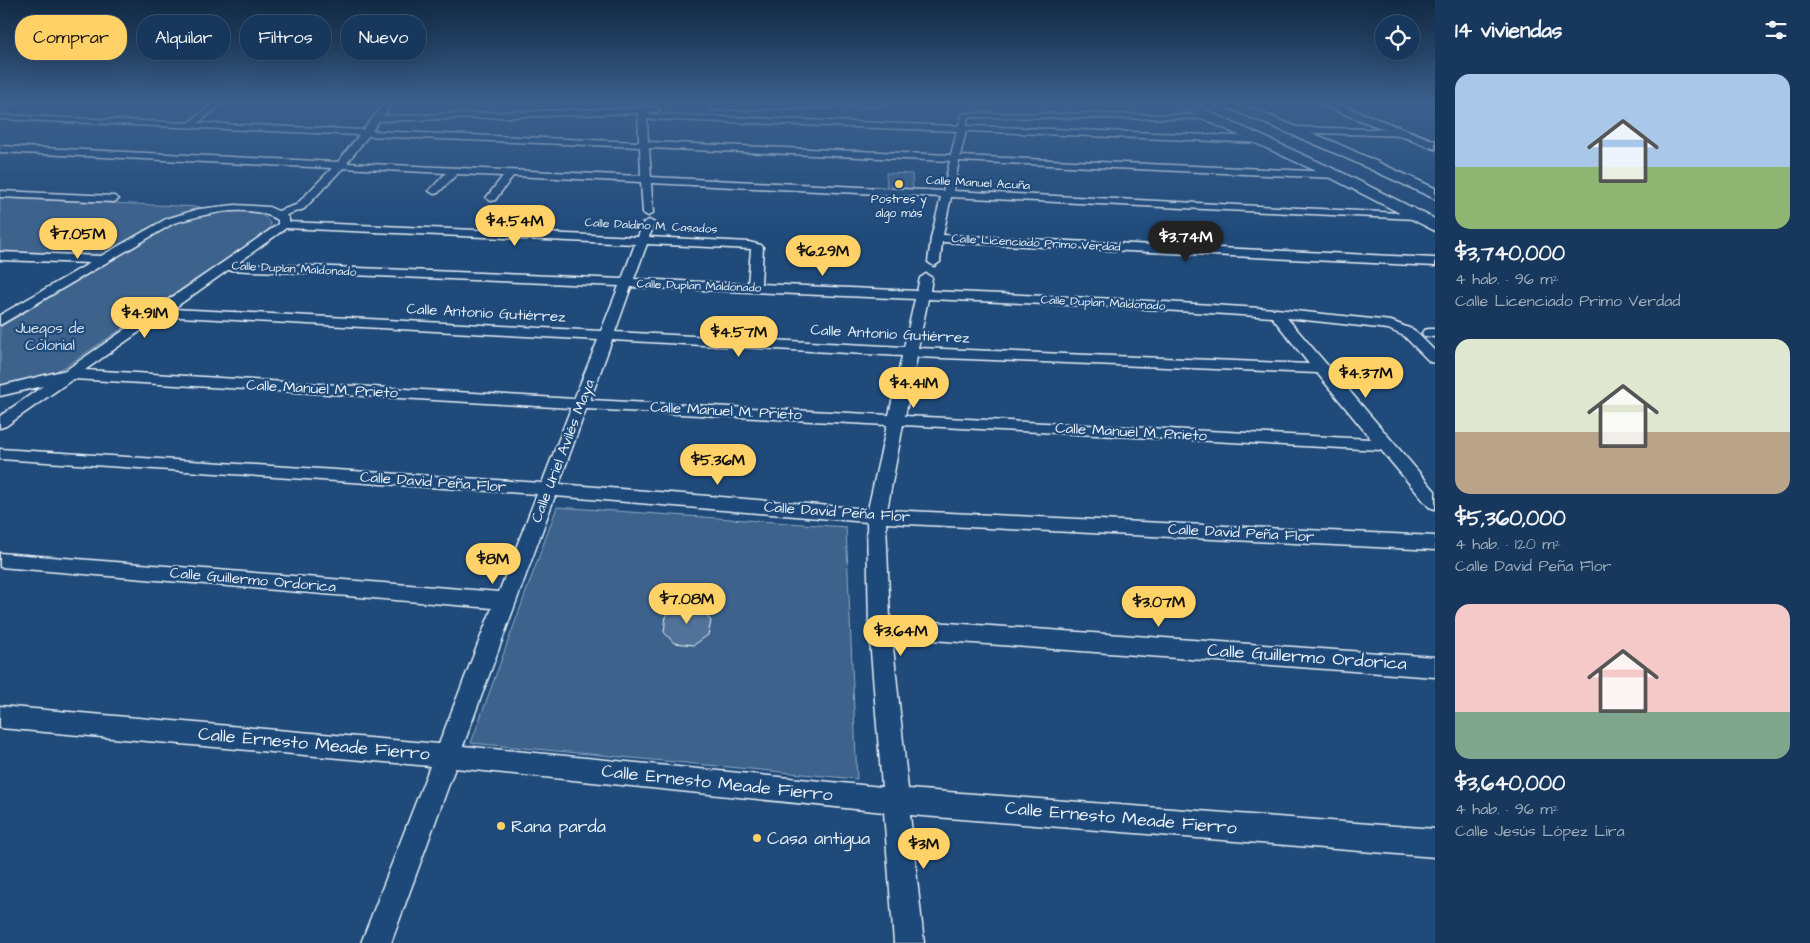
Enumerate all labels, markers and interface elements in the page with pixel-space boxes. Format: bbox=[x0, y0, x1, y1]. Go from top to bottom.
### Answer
chip: Comprar bbox=[15, 15, 127, 60]
chip: Alquilar bbox=[137, 15, 230, 60]
chip: Filtros bbox=[240, 15, 331, 60]
chip: Nuevo bbox=[341, 15, 426, 60]
map controls bbox=[1375, 15, 1420, 60]
button: locate bbox=[1375, 15, 1420, 60]
text: 14 viviendas bbox=[1455, 16, 1562, 45]
icon: filters bbox=[1762, 16, 1790, 44]
icon: home bbox=[1578, 106, 1668, 196]
street label: Calle Manuel Acuña bbox=[925, 172, 1031, 194]
marker: Postres y algo más bbox=[893, 178, 905, 190]
place label: Postres y algo más bbox=[871, 191, 927, 223]
pin: $4.54M bbox=[474, 204, 556, 247]
text: $4.54M bbox=[486, 210, 544, 232]
street label: Calle Daldino M. Casados bbox=[584, 214, 718, 238]
pin: $7.05M bbox=[37, 218, 119, 260]
pin: $3.74M bbox=[1145, 220, 1227, 263]
text: $7.05M bbox=[50, 223, 106, 245]
text: $3.74M bbox=[1159, 226, 1213, 248]
street label: Calle Licenciado Primo Verdad bbox=[951, 230, 1121, 256]
pin: $6.29M bbox=[782, 234, 864, 277]
text: $3,740,000 bbox=[1455, 239, 1565, 268]
text: $6.29M bbox=[797, 240, 849, 262]
street label: Calle Duplan Maldonado bbox=[231, 257, 357, 281]
text: 4 hab. · 96 m² bbox=[1455, 268, 1559, 290]
street label: Calle Duplan Maldonado bbox=[636, 275, 762, 297]
text: Calle Licenciado Primo Verdad bbox=[1455, 290, 1681, 312]
street label: Calle Duplan Maldonado bbox=[1040, 291, 1166, 315]
pin: $4.91M bbox=[104, 296, 186, 339]
street label: Calle Antonio Gutiérrez bbox=[406, 298, 567, 328]
text: $4.91M bbox=[122, 302, 168, 324]
pin: $4.57M bbox=[698, 316, 780, 358]
park label: Juegos de Colonial bbox=[15, 318, 85, 356]
street label: Calle Antonio Gutiérrez bbox=[810, 319, 971, 349]
text: $4.57M bbox=[711, 321, 767, 343]
pin: $4.37M bbox=[1325, 356, 1407, 399]
text: $4.37M bbox=[1339, 362, 1393, 384]
pin: $4.41M bbox=[873, 366, 955, 409]
icon: home bbox=[1578, 371, 1668, 461]
text: $4.41M bbox=[890, 372, 938, 394]
street label: Calle Manuel M. Prieto bbox=[246, 375, 399, 403]
street label: Calle Uriel Avilés Maya bbox=[526, 376, 601, 526]
street label: Calle Manuel M. Prieto bbox=[650, 397, 803, 425]
street label: Calle Manuel M. Prieto bbox=[1055, 418, 1208, 446]
pin: $5.36M bbox=[677, 444, 759, 486]
text: $5.36M bbox=[691, 449, 745, 471]
street label: Calle David Peña Flor bbox=[359, 466, 507, 498]
street label: Calle David Peña Flor bbox=[763, 496, 911, 528]
text: $5,360,000 bbox=[1455, 504, 1566, 533]
street label: Calle David Peña Flor bbox=[1167, 519, 1315, 547]
text: 4 hab. · 120 m² bbox=[1455, 533, 1561, 555]
pin: $8M bbox=[469, 542, 517, 585]
text: $8M bbox=[477, 548, 509, 570]
text: Calle David Peña Flor bbox=[1455, 555, 1611, 577]
street label: Calle Guillermo Ordorica bbox=[169, 562, 337, 598]
pin: $7.08M bbox=[646, 582, 728, 625]
pin: $3.07M bbox=[1118, 586, 1200, 628]
text: $7.08M bbox=[660, 588, 714, 610]
text: $3.07M bbox=[1133, 591, 1185, 613]
pin: $3.64M bbox=[860, 614, 942, 657]
text: $3.64M bbox=[874, 620, 928, 642]
icon: home bbox=[1578, 636, 1668, 726]
street label: Calle Guillermo Ordorica bbox=[1206, 638, 1408, 676]
street label: Calle Ernesto Meade Fierro bbox=[197, 721, 431, 767]
street label: Calle Ernesto Meade Fierro bbox=[600, 758, 834, 808]
text: $3,640,000 bbox=[1455, 769, 1565, 798]
street label: Calle Ernesto Meade Fierro bbox=[1004, 795, 1238, 841]
text: 4 hab. · 96 m² bbox=[1455, 798, 1559, 820]
place label: Rana parda bbox=[511, 814, 606, 839]
marker: Rana parda bbox=[495, 820, 507, 832]
text: Calle Jesús López Lira bbox=[1455, 820, 1625, 842]
place label: Casa antigua bbox=[767, 826, 870, 852]
pin: $3M bbox=[900, 828, 948, 870]
marker: Casa antigua bbox=[751, 832, 763, 844]
text: $3M bbox=[909, 833, 939, 855]

